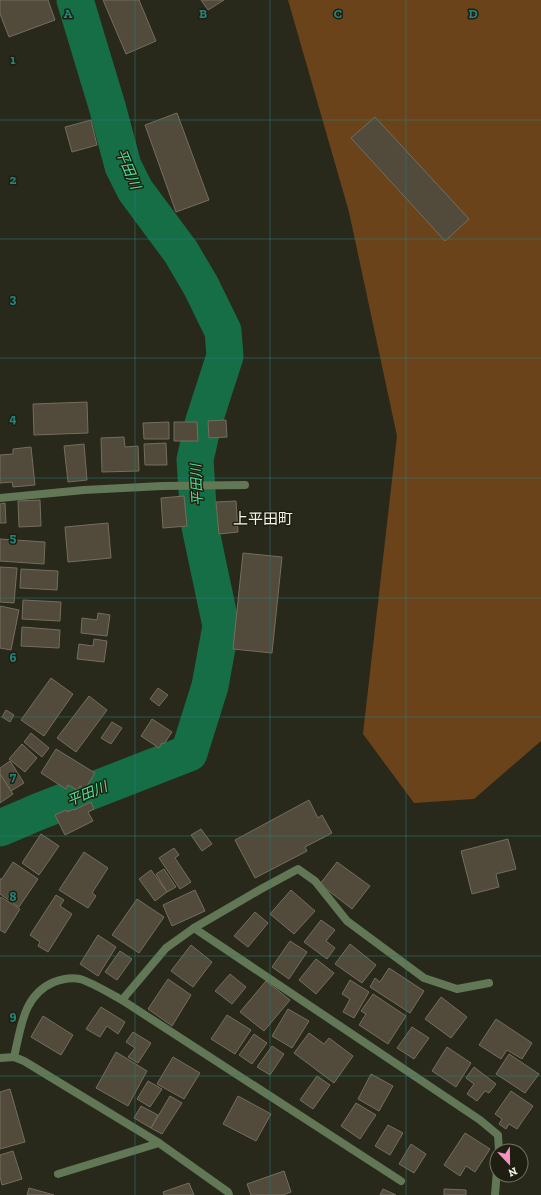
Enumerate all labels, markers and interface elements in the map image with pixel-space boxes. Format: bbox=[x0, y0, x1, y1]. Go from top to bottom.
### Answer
text: A bbox=[64, 6, 73, 21]
text: B bbox=[199, 6, 207, 21]
text: C bbox=[334, 6, 342, 21]
text: D bbox=[468, 6, 478, 21]
text: 1 bbox=[10, 52, 16, 67]
water label: 平田川 bbox=[112, 146, 145, 193]
text: 2 bbox=[10, 172, 17, 187]
text: 3 bbox=[10, 291, 17, 306]
text: 4 bbox=[9, 411, 17, 426]
water label: 平田川 bbox=[187, 462, 207, 506]
district label: 上平田町 bbox=[233, 510, 293, 528]
text: 5 bbox=[10, 530, 17, 545]
text: 6 bbox=[10, 650, 17, 665]
text: 7 bbox=[10, 769, 17, 784]
water label: 平田川 bbox=[64, 778, 112, 810]
text: 8 bbox=[9, 889, 17, 904]
text: 9 bbox=[10, 1008, 17, 1023]
north arrow bbox=[489, 1143, 529, 1183]
text: N bbox=[506, 1164, 519, 1180]

